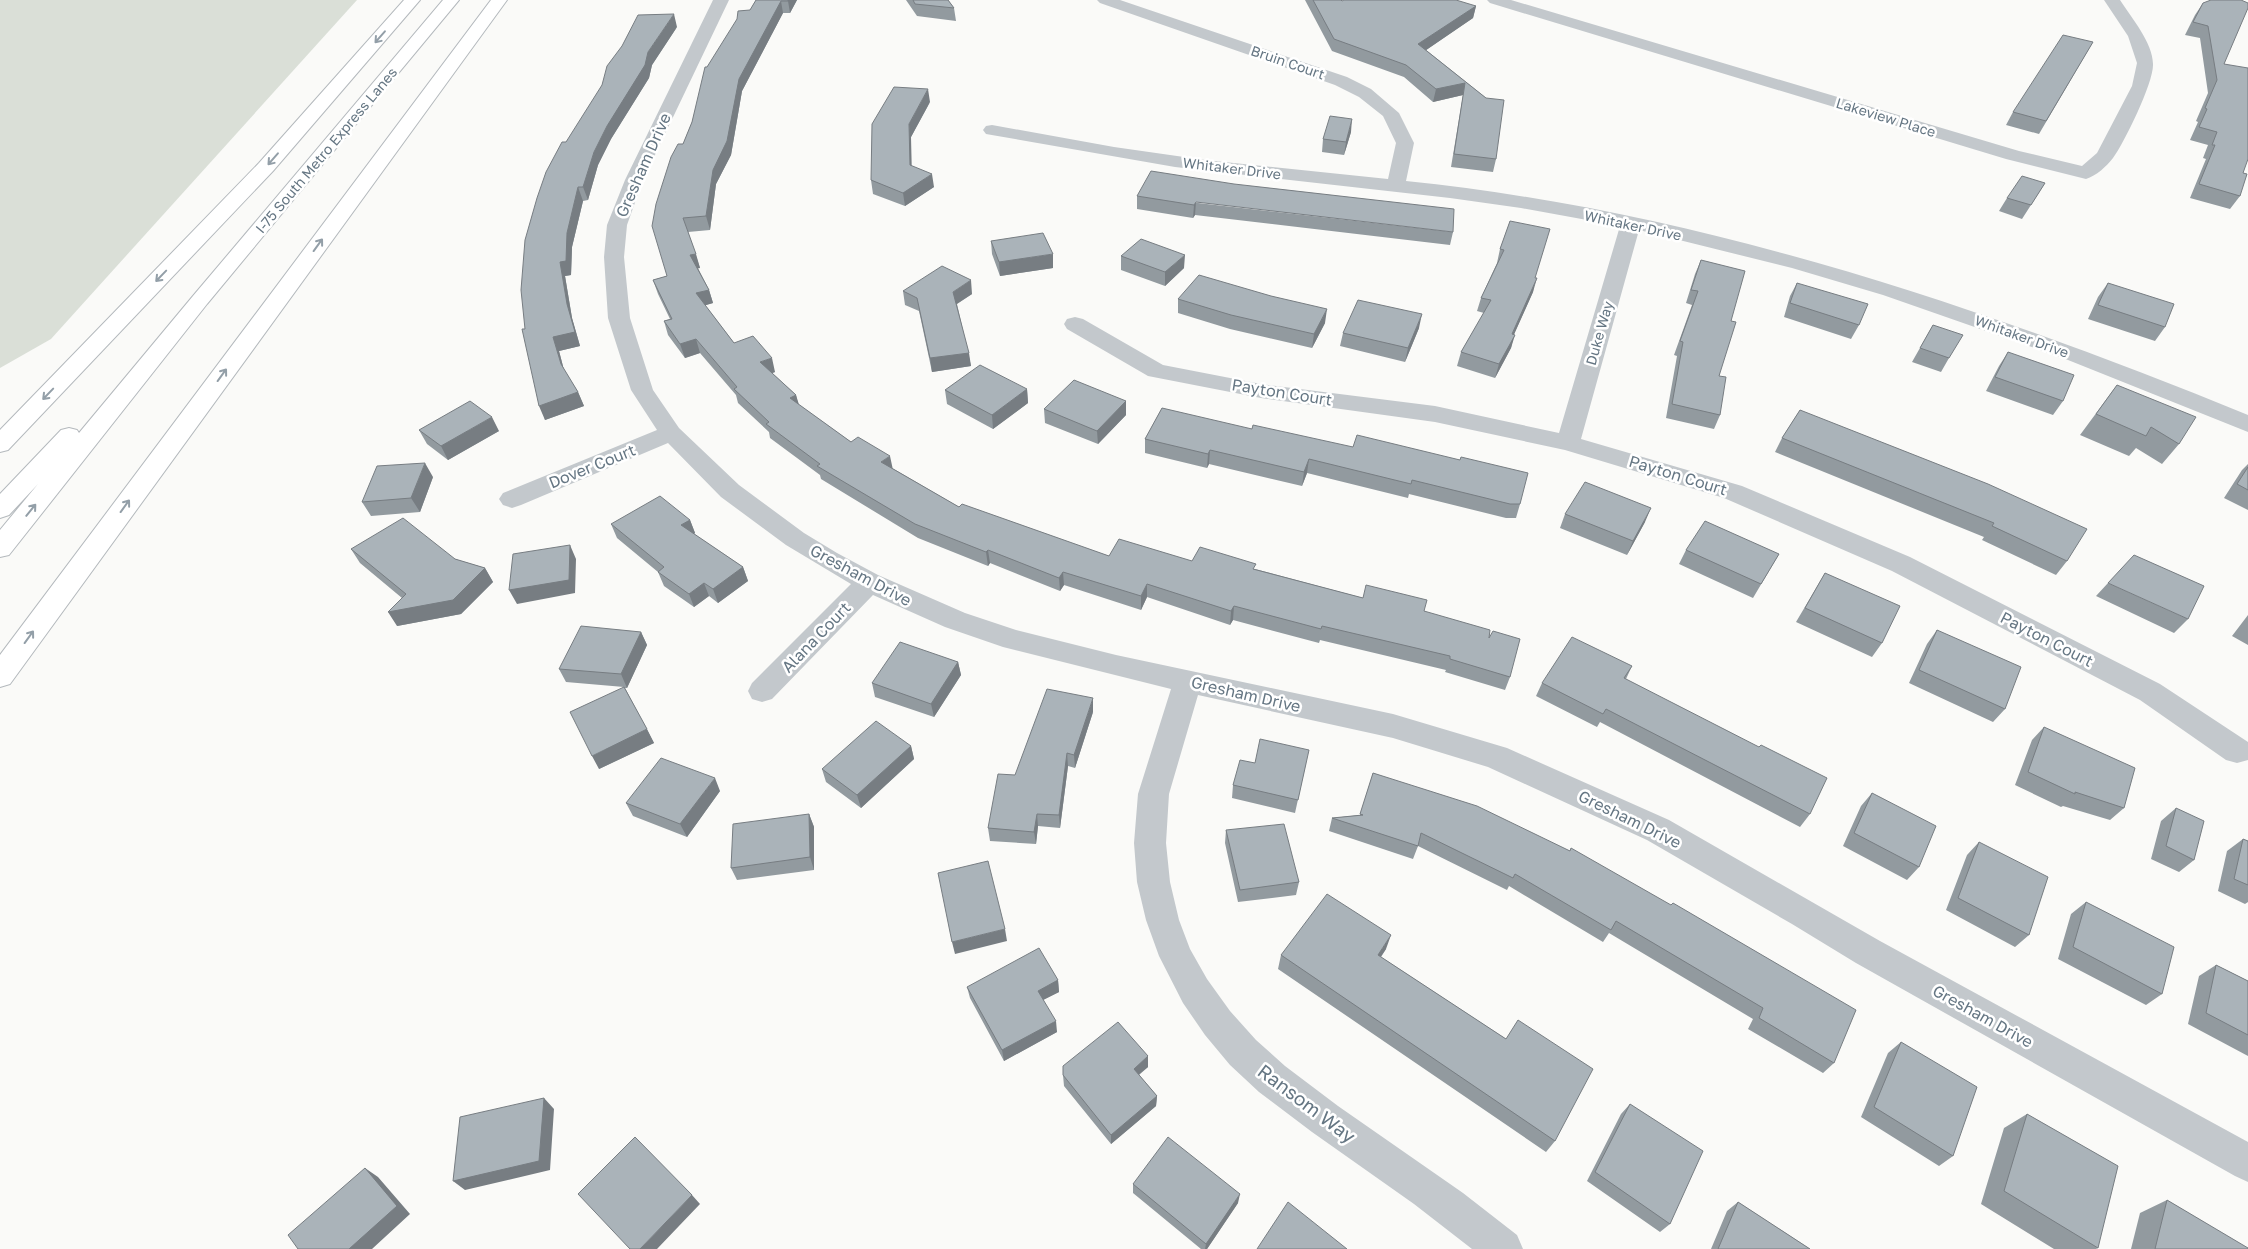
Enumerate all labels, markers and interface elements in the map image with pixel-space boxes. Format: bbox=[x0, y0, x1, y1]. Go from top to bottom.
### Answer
one-way arrow bbox=[374, 30, 386, 43]
street label: Bruin Court bbox=[1249, 41, 1327, 83]
street label: I-75 South Metro Express Lanes bbox=[252, 64, 400, 236]
street label: Lakeview Place bbox=[1834, 94, 1938, 140]
street label: Gresham Drive bbox=[611, 110, 675, 220]
one-way arrow bbox=[268, 152, 279, 165]
street label: Whitaker Drive bbox=[1182, 154, 1282, 182]
street label: Whitaker Drive bbox=[1583, 206, 1683, 244]
one-way arrow bbox=[313, 239, 324, 252]
one-way arrow bbox=[155, 270, 167, 283]
street label: Duke Way bbox=[1582, 299, 1616, 367]
street label: Whitaker Drive bbox=[1973, 311, 2071, 361]
one-way arrow bbox=[217, 368, 227, 382]
street label: Payton Court bbox=[1230, 374, 1334, 410]
one-way arrow bbox=[42, 387, 54, 400]
street label: Dover Court bbox=[546, 440, 638, 492]
street label: Payton Court bbox=[1627, 451, 1729, 499]
one-way arrow bbox=[120, 500, 131, 513]
one-way arrow bbox=[25, 504, 36, 517]
street label: Gresham Drive bbox=[807, 540, 915, 610]
street label: Alana Court bbox=[777, 597, 855, 677]
street label: Payton Court bbox=[1997, 607, 2097, 671]
one-way arrow bbox=[24, 630, 34, 644]
street label: Gresham Drive bbox=[1189, 672, 1303, 716]
street label: Gresham Drive bbox=[1575, 786, 1685, 852]
street label: Gresham Drive bbox=[1929, 980, 2037, 1052]
street label: Ransom Way bbox=[1253, 1059, 1361, 1148]

